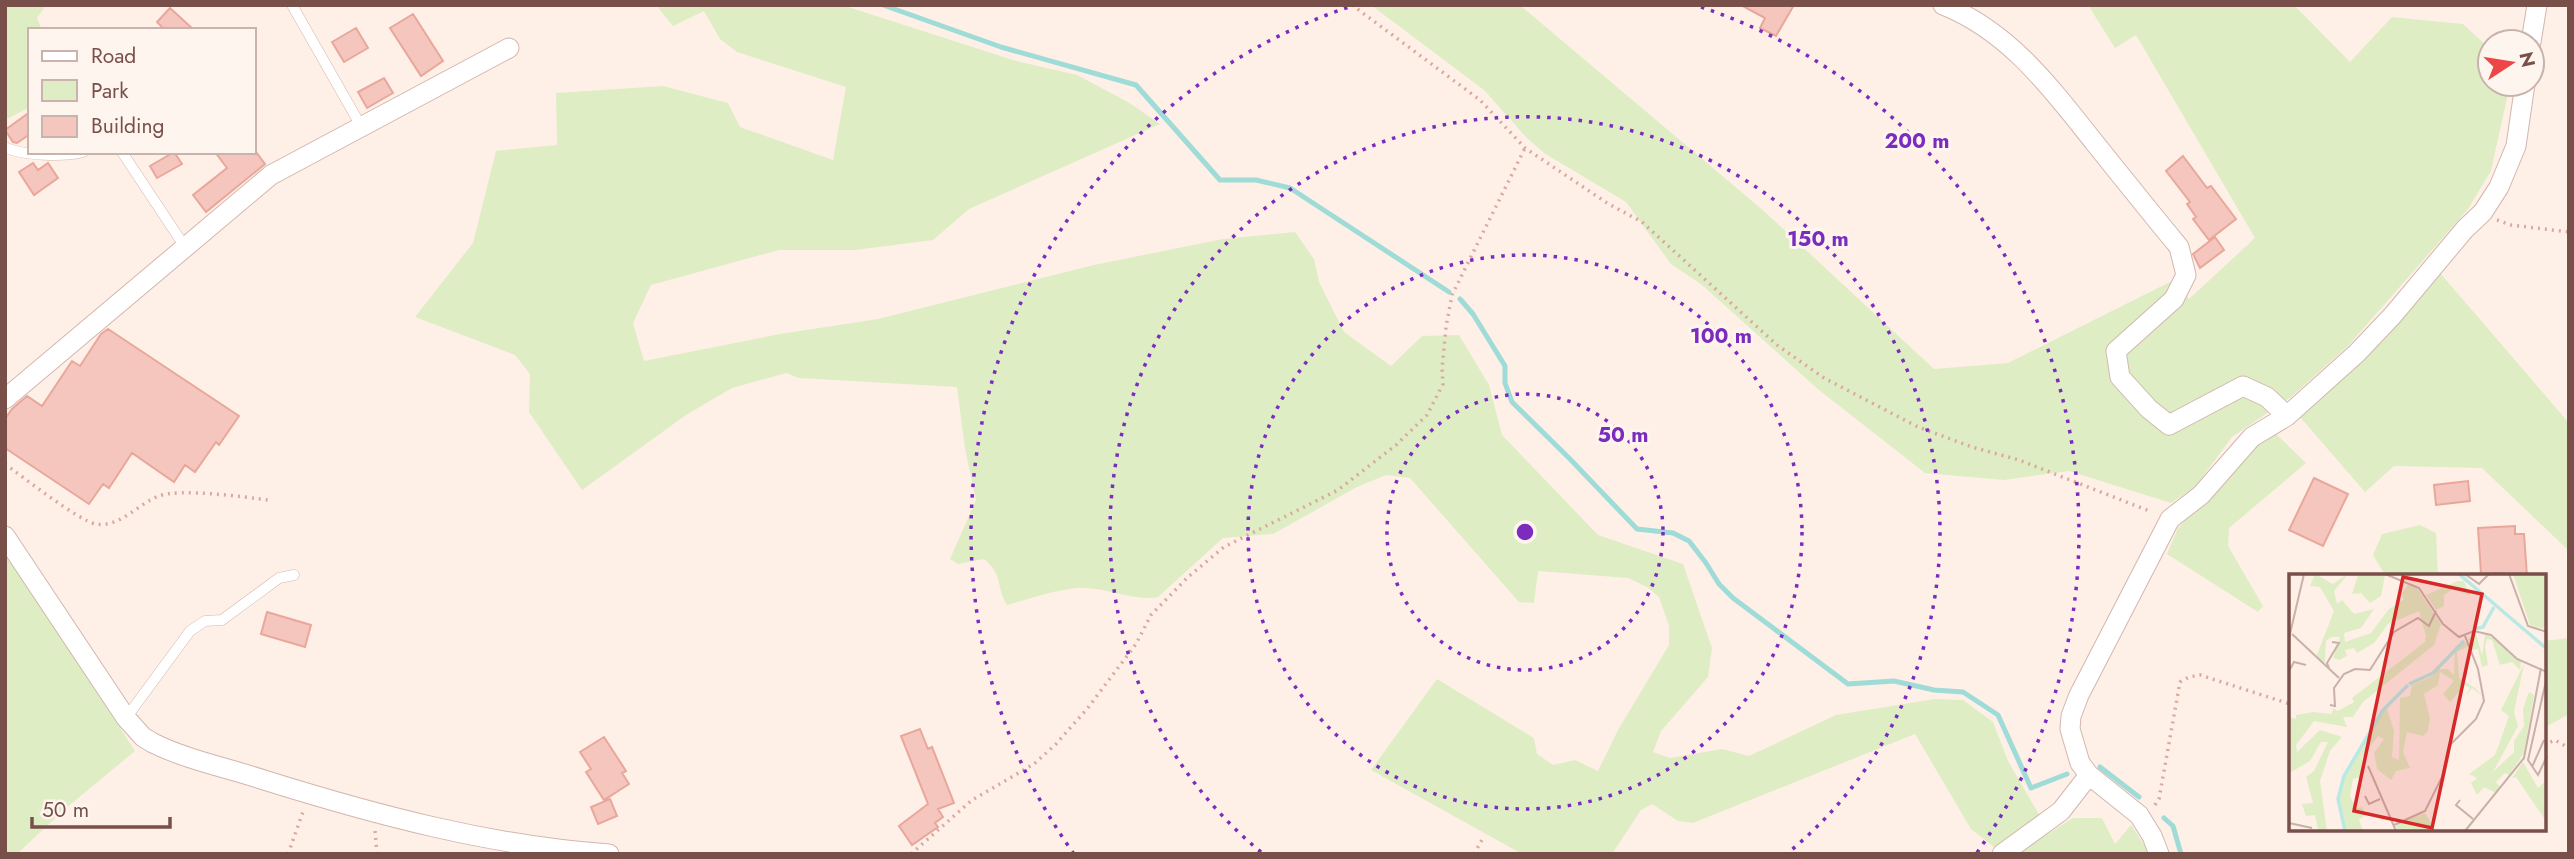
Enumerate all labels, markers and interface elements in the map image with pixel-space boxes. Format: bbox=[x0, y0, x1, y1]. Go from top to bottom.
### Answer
legend bbox=[28, 28, 256, 154]
north arrow bbox=[2476, 28, 2546, 98]
text: Road bbox=[91, 41, 136, 71]
text: N bbox=[2512, 49, 2542, 70]
text: Park bbox=[91, 76, 129, 106]
text: Building bbox=[91, 111, 164, 141]
text: 200 m bbox=[1884, 126, 1950, 156]
text: 150 m bbox=[1787, 224, 1849, 254]
text: 100 m bbox=[1690, 321, 1752, 351]
text: 50 m bbox=[1598, 420, 1648, 450]
centre of rings bbox=[1513, 520, 1537, 544]
inset map bbox=[2289, 574, 2546, 831]
scale bar bbox=[32, 786, 170, 830]
text: 50 m bbox=[42, 795, 89, 825]

